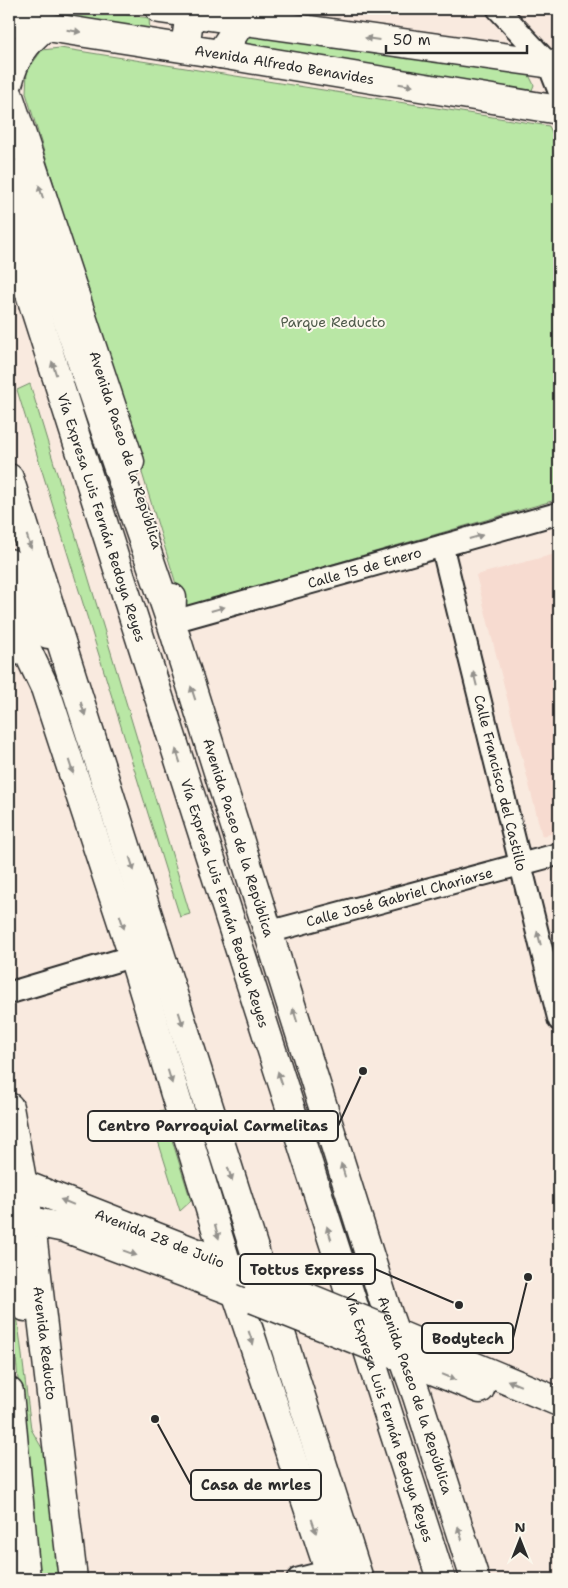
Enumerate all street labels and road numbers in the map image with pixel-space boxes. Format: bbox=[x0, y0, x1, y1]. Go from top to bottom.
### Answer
street label: Avenida Alfredo Benavides bbox=[193, 41, 376, 88]
street label: Avenida Paseo de la República bbox=[85, 349, 167, 552]
street label: Vía Expresa Luis Fernán Bedoya Reyes bbox=[53, 391, 150, 644]
street label: Calle 15 de Enero bbox=[305, 543, 424, 592]
street label: Calle Francisco del Castillo bbox=[470, 693, 531, 873]
street label: Avenida Paseo de la República bbox=[199, 736, 278, 940]
street label: Vía Expresa Luis Fernán Bedoya Reyes bbox=[177, 776, 273, 1030]
street label: Calle José Gabriel Chariarse bbox=[304, 863, 495, 931]
street label: Avenida 28 de Julio bbox=[92, 1205, 227, 1272]
street label: Avenida Reducto bbox=[29, 1285, 61, 1401]
street label: Vía Expresa Luis Fernán Bedoya Reyes bbox=[341, 1291, 438, 1545]
street label: Avenida Paseo de la República bbox=[374, 1294, 457, 1497]

